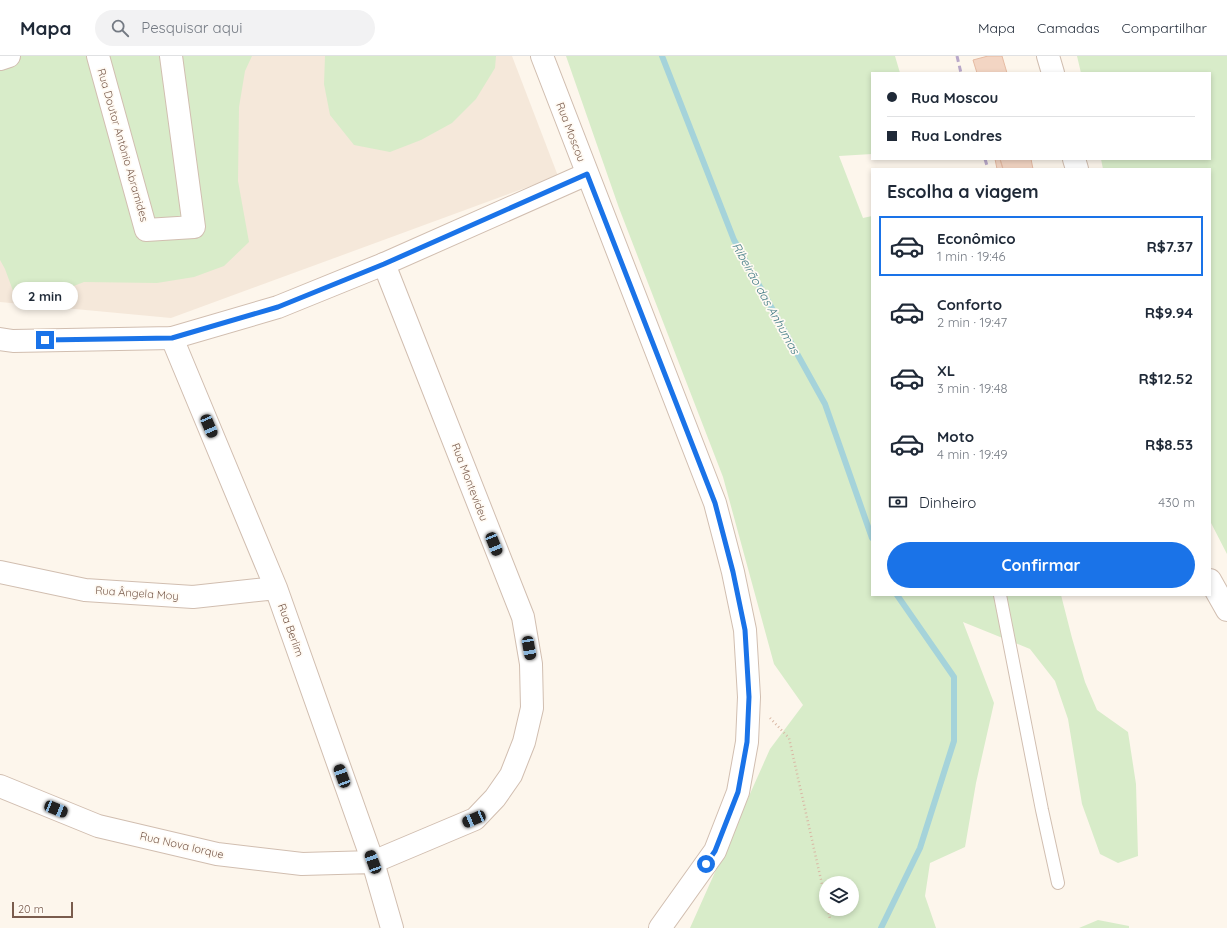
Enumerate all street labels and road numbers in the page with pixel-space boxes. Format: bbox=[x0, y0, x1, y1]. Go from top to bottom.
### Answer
street label: Rua Doutor Antônio Abramides bbox=[94, 67, 152, 223]
street label: Rua Moscou bbox=[553, 100, 589, 164]
street label: Rua Montevideu bbox=[449, 441, 491, 523]
street label: Rua Ângela Moy bbox=[95, 583, 179, 603]
street label: Rua Berlim bbox=[275, 601, 307, 659]
street label: Rua Nova Iorque bbox=[139, 829, 225, 861]

